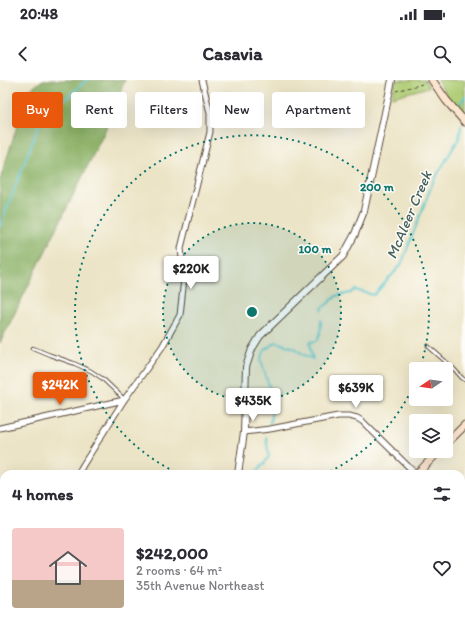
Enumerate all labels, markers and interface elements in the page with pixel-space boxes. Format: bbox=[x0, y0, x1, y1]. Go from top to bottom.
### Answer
text: 20:48 bbox=[20, 5, 58, 23]
icon: back bbox=[12, 43, 34, 65]
text: Casavia bbox=[202, 43, 263, 65]
icon: search bbox=[431, 43, 453, 65]
chip: Buy bbox=[12, 92, 63, 128]
chip: Rent bbox=[71, 92, 127, 128]
chip: Filters bbox=[135, 92, 202, 128]
chip: New bbox=[210, 92, 264, 128]
chip: Apartment bbox=[272, 92, 365, 128]
water label: McAleer Creek bbox=[382, 167, 436, 262]
text: 200 m bbox=[360, 180, 395, 194]
text: 100 m bbox=[298, 242, 332, 256]
pin: $220K bbox=[163, 256, 219, 290]
text: $220K bbox=[173, 261, 209, 276]
centre of rings bbox=[245, 305, 259, 319]
north arrow bbox=[409, 362, 453, 406]
map controls bbox=[409, 362, 453, 458]
pin: $242K bbox=[32, 372, 88, 406]
pin: $639K bbox=[328, 375, 384, 409]
text: $242K bbox=[42, 377, 78, 392]
text: $639K bbox=[338, 380, 374, 395]
pin: $435K bbox=[225, 388, 281, 422]
text: $435K bbox=[235, 393, 271, 408]
button: layers bbox=[409, 414, 453, 458]
icon: filters bbox=[431, 483, 453, 505]
text: 4 homes bbox=[12, 484, 73, 504]
text: $242,000 bbox=[136, 543, 208, 563]
icon: home bbox=[44, 544, 92, 592]
icon: heart bbox=[431, 557, 453, 579]
text: 2 rooms · 64 m² bbox=[136, 563, 222, 578]
text: 35th Avenue Northeast bbox=[136, 578, 264, 593]

